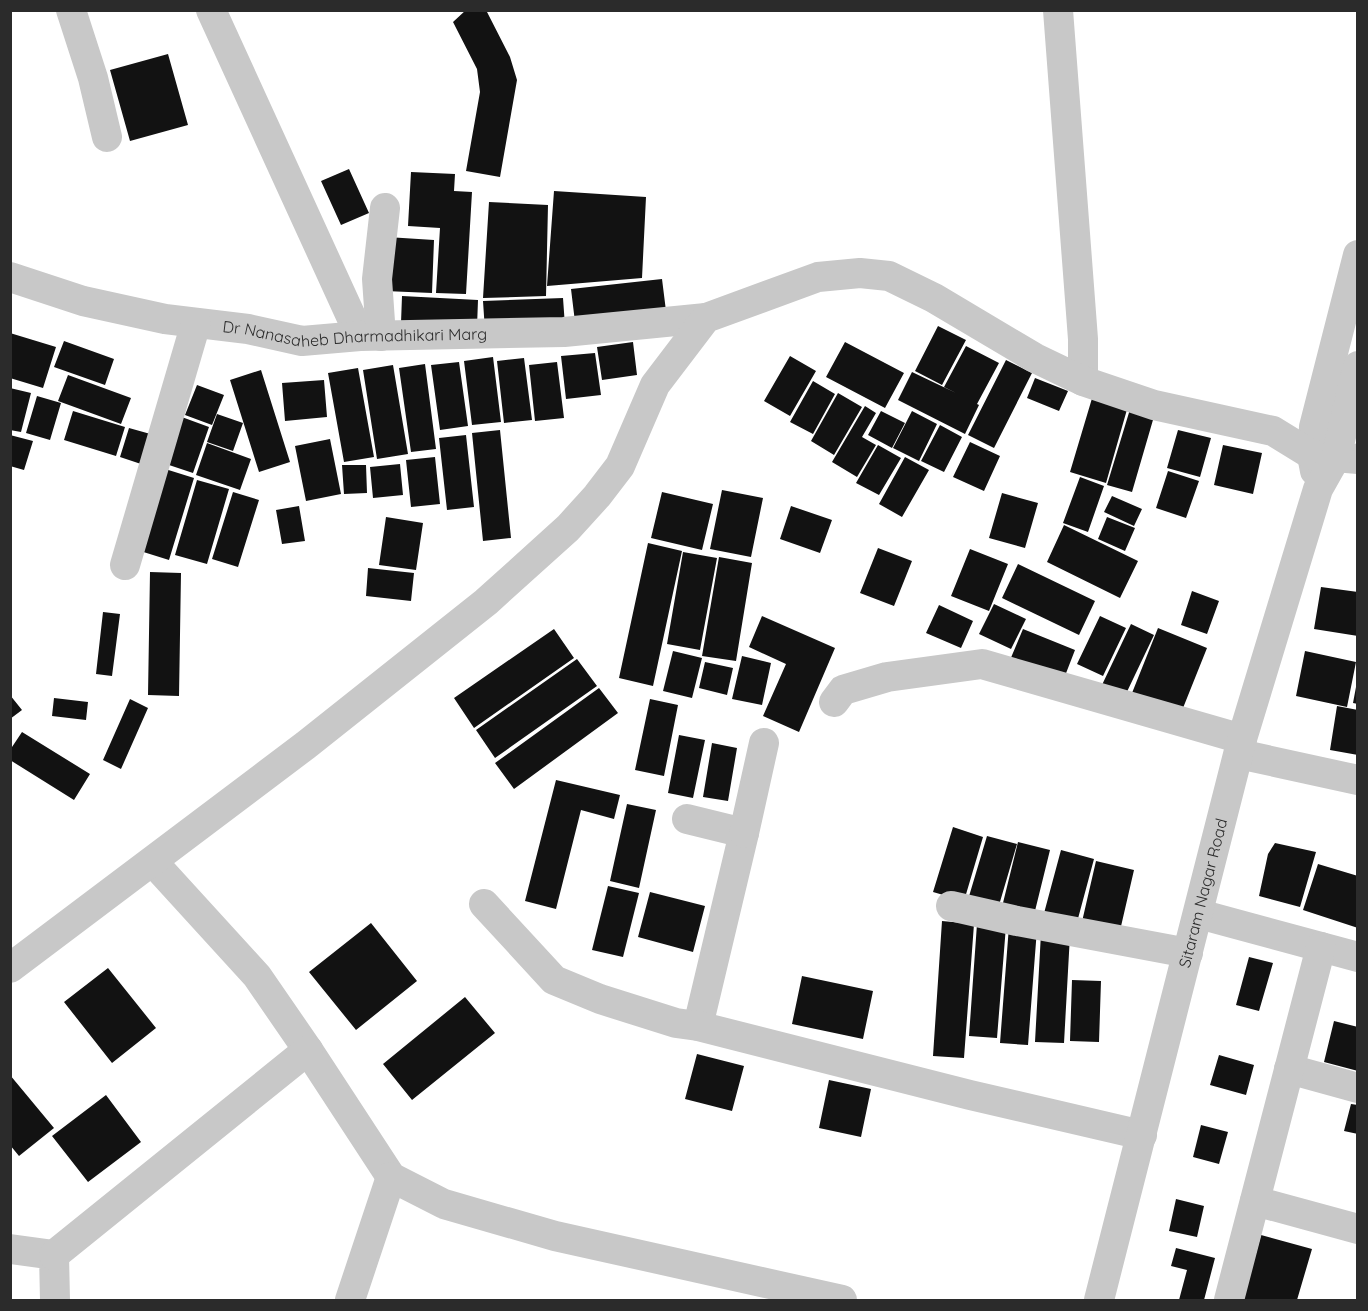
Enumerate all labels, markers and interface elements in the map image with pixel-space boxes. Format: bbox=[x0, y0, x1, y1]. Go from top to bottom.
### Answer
street label: Dr Nanasaheb Dharmadhikari Marg bbox=[222, 316, 487, 351]
street label: Sitaram Nagar Road bbox=[1174, 816, 1231, 970]

